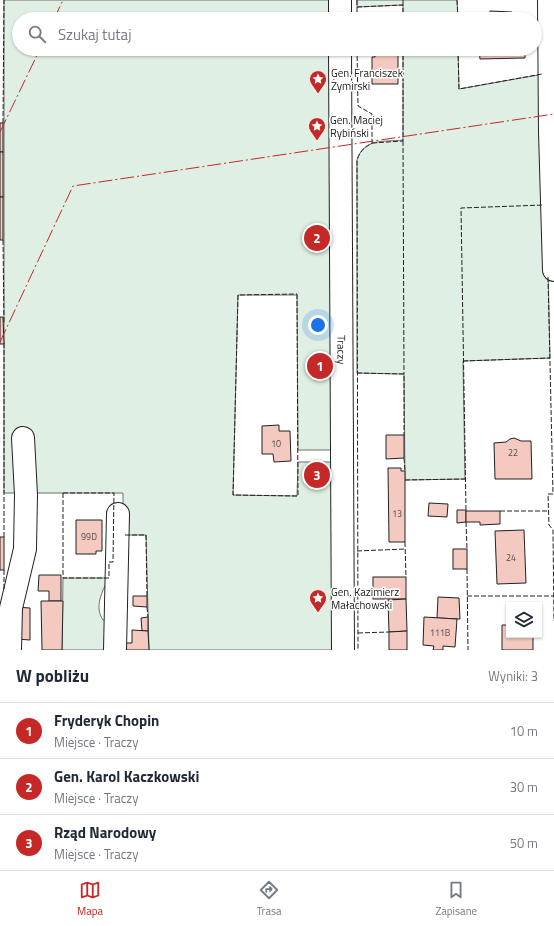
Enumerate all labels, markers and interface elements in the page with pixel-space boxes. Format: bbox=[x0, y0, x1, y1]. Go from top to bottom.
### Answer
search box bbox=[12, 12, 542, 56]
icon: search bbox=[26, 23, 48, 45]
text: Szukaj tutaj bbox=[58, 23, 131, 46]
place label: Gen. Franciszek Żymirski bbox=[331, 65, 404, 94]
place icon: Gen. Franciszek Żymirski bbox=[308, 69, 328, 94]
place label: Gen. Maciej Rybiński bbox=[330, 112, 383, 141]
place icon: Gen. Maciej Rybiński bbox=[307, 116, 327, 141]
pin: 2 bbox=[304, 223, 330, 253]
your location bbox=[308, 315, 328, 335]
street label: Traczy bbox=[333, 335, 350, 365]
pin: 1 bbox=[307, 351, 333, 381]
house number: 10 bbox=[271, 437, 281, 450]
house number: 22 bbox=[508, 446, 518, 459]
pin: 3 bbox=[304, 460, 330, 490]
house number: 13 bbox=[392, 507, 402, 520]
house number: 99D bbox=[81, 530, 97, 543]
house number: 24 bbox=[506, 551, 516, 564]
place label: Gen. Kazimierz Małachowski bbox=[331, 584, 399, 613]
place icon: Gen. Kazimierz Małachowski bbox=[308, 588, 328, 613]
map controls bbox=[506, 602, 542, 638]
button: layers bbox=[506, 602, 542, 638]
house number: 111B bbox=[430, 626, 451, 639]
text: W pobliżu bbox=[16, 663, 89, 689]
text: Wyniki: 3 bbox=[488, 666, 538, 686]
text: Fryderyk Chopin bbox=[54, 709, 159, 732]
text: 1 bbox=[25, 721, 33, 741]
text: 10 m bbox=[510, 721, 538, 741]
text: Miejsce · Traczy bbox=[54, 732, 139, 752]
text: Gen. Karol Kaczkowski bbox=[54, 765, 199, 788]
text: 2 bbox=[25, 777, 33, 797]
text: 30 m bbox=[510, 777, 538, 797]
text: Miejsce · Traczy bbox=[54, 788, 139, 808]
text: Rząd Narodowy bbox=[54, 821, 156, 844]
text: 3 bbox=[25, 833, 33, 853]
text: 50 m bbox=[510, 833, 538, 853]
text: Miejsce · Traczy bbox=[54, 844, 139, 864]
tab: Mapa bbox=[77, 879, 103, 919]
tab: Trasa bbox=[257, 879, 282, 919]
tab: Zapisane bbox=[435, 879, 477, 919]

